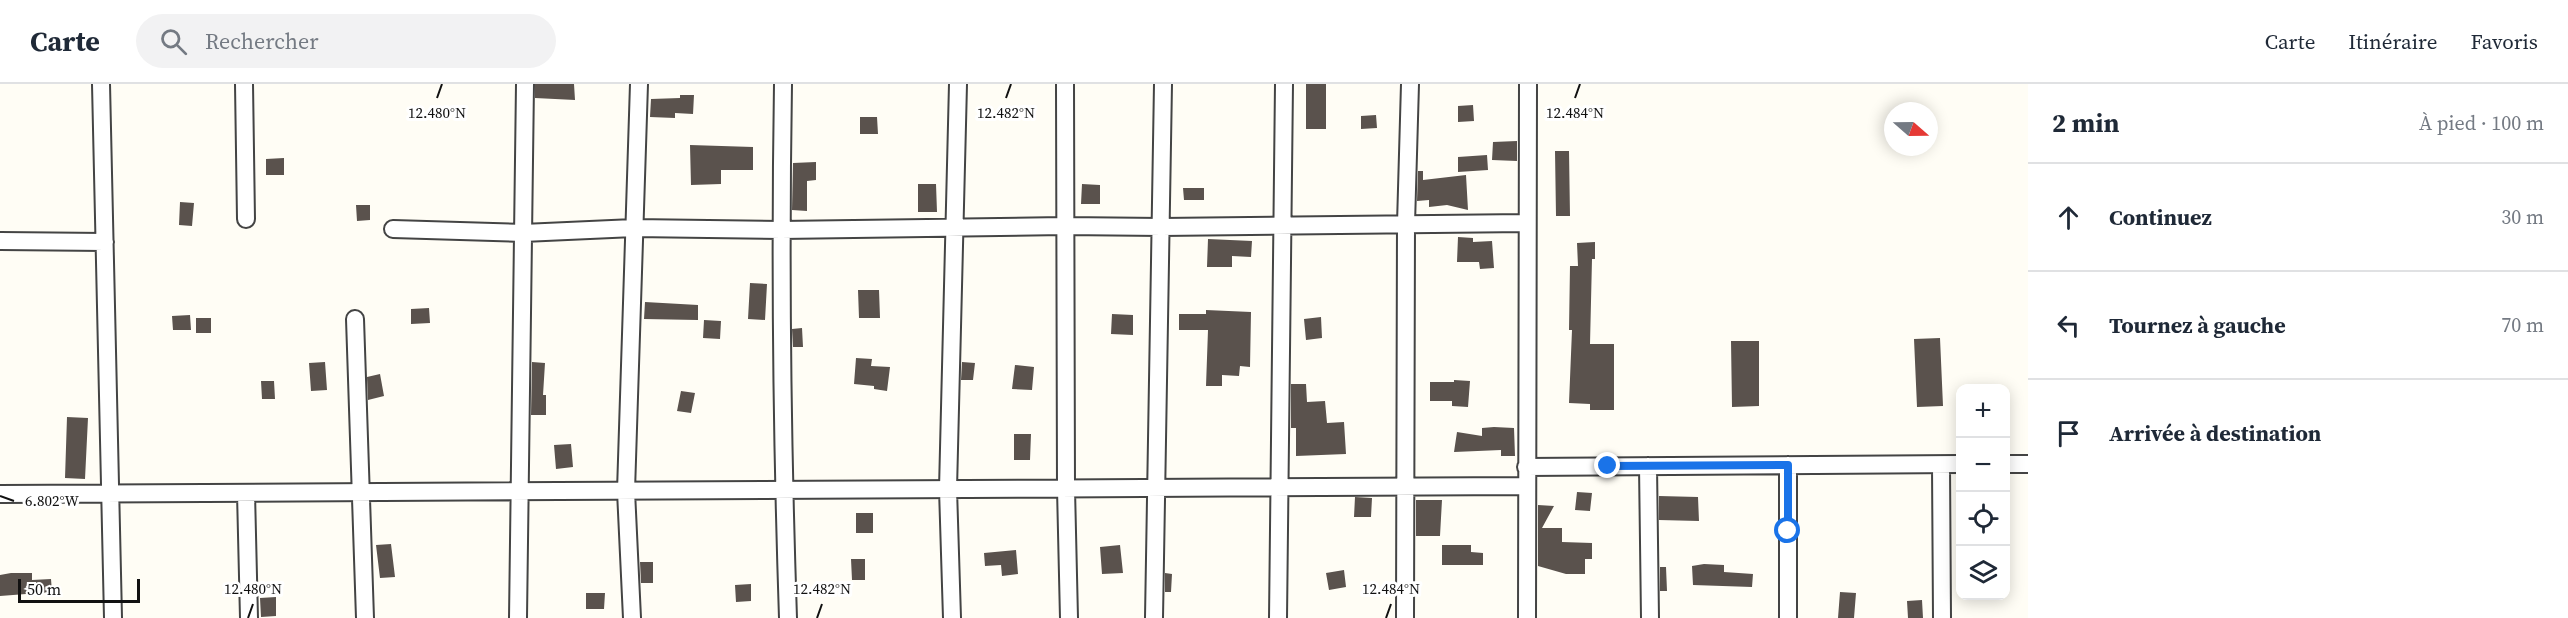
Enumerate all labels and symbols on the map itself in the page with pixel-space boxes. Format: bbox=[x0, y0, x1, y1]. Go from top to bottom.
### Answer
text: 12.480°N bbox=[408, 102, 466, 123]
text: 12.482°N bbox=[977, 102, 1035, 123]
text: 12.484°N bbox=[1546, 102, 1604, 123]
north arrow bbox=[1884, 102, 1938, 156]
route end bbox=[1594, 452, 1620, 478]
text: 6.802°W bbox=[25, 490, 79, 511]
route start bbox=[1774, 517, 1800, 543]
scale bar bbox=[18, 576, 140, 604]
text: 12.480°N bbox=[224, 578, 282, 599]
text: 12.482°N bbox=[793, 578, 851, 599]
text: 12.484°N bbox=[1362, 578, 1420, 599]

